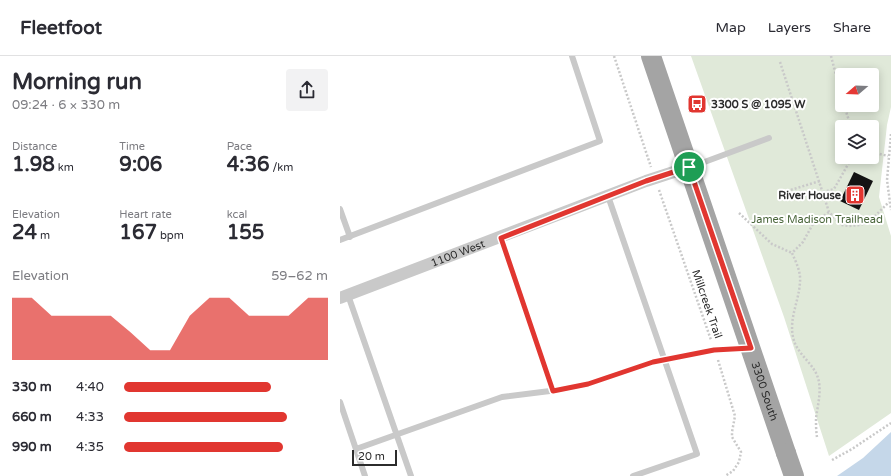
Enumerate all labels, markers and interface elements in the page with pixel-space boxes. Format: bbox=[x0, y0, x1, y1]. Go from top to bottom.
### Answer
text: Fleetfoot bbox=[20, 17, 102, 39]
text: Map bbox=[716, 19, 746, 36]
text: Layers bbox=[768, 19, 811, 36]
text: Share bbox=[833, 19, 871, 36]
north arrow bbox=[835, 68, 879, 112]
map controls bbox=[835, 68, 879, 164]
text: Morning run bbox=[12, 69, 142, 95]
button: share bbox=[286, 69, 328, 111]
bus stop icon: 3300 S @ 1095 W bbox=[686, 93, 708, 115]
text: 09:24 · 6 × 330 m bbox=[12, 97, 120, 113]
place label: 3300 S @ 1095 W bbox=[711, 98, 806, 111]
button: layers bbox=[835, 120, 879, 164]
text: Distance bbox=[12, 140, 57, 153]
text: Time bbox=[119, 140, 145, 153]
text: Pace bbox=[227, 140, 252, 153]
pin bbox=[672, 150, 706, 184]
text: 1.98 bbox=[12, 153, 55, 177]
text: 9:06 bbox=[119, 153, 162, 177]
text: 4:36 bbox=[227, 153, 270, 177]
icon: arrive bbox=[678, 156, 700, 178]
text: km bbox=[55, 161, 74, 174]
text: /km bbox=[270, 161, 293, 174]
building icon: River House bbox=[844, 184, 866, 206]
place label: River House bbox=[778, 189, 842, 202]
text: Elevation bbox=[12, 208, 60, 221]
text: Heart rate bbox=[119, 208, 172, 221]
text: kcal bbox=[227, 208, 247, 221]
park label: James Madison Trailhead bbox=[751, 213, 883, 226]
text: 24 bbox=[12, 221, 37, 245]
text: 167 bbox=[119, 221, 157, 245]
text: 155 bbox=[227, 221, 264, 245]
text: m bbox=[37, 229, 50, 242]
text: bpm bbox=[157, 229, 184, 242]
street label: 1100 West bbox=[429, 237, 487, 269]
text: Elevation bbox=[12, 268, 69, 284]
text: 59–62 m bbox=[271, 268, 328, 284]
street label: Millcreek Trail bbox=[689, 268, 725, 340]
street label: 3300 South bbox=[749, 360, 781, 422]
text: 330 m bbox=[12, 379, 52, 395]
text: 4:40 bbox=[76, 379, 104, 395]
text: 660 m bbox=[12, 409, 52, 425]
text: 4:33 bbox=[76, 409, 104, 425]
text: 990 m bbox=[12, 439, 52, 455]
text: 4:35 bbox=[76, 439, 104, 455]
scale bar bbox=[352, 448, 397, 467]
text: 20 m bbox=[358, 450, 385, 463]

